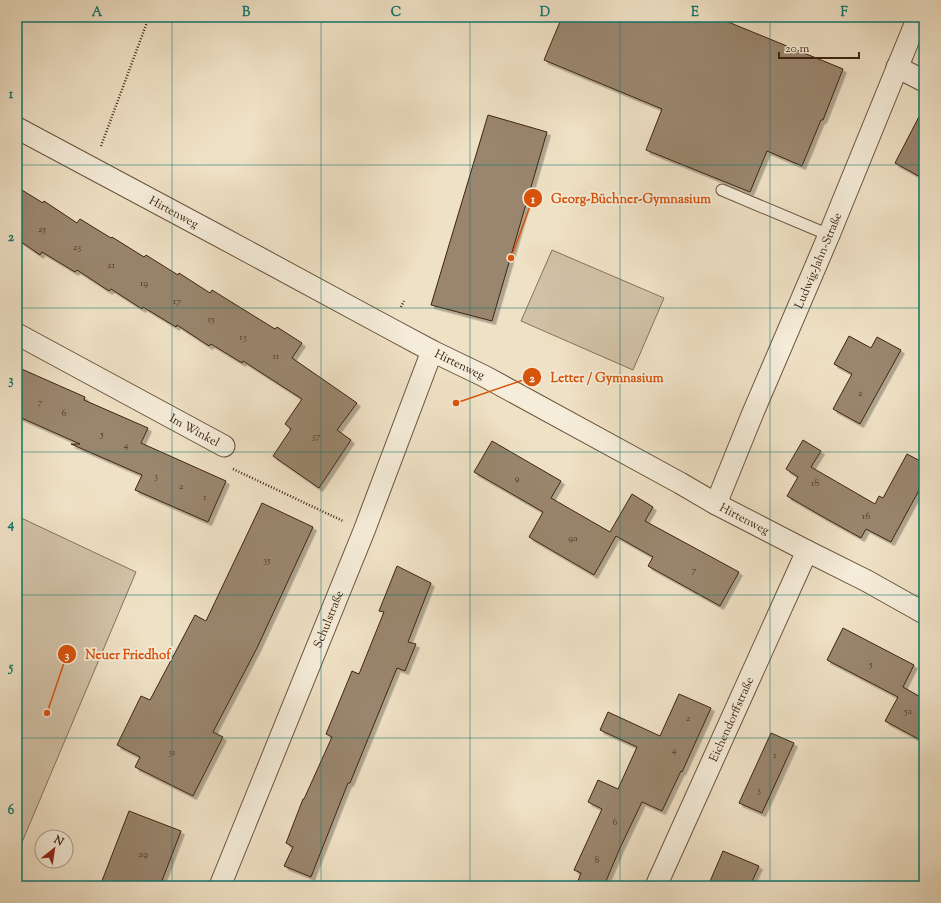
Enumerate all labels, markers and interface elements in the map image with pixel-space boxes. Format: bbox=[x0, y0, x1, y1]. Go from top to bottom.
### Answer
text: A bbox=[92, 4, 103, 22]
text: B bbox=[242, 4, 251, 22]
text: C bbox=[391, 4, 401, 22]
text: D bbox=[540, 4, 550, 22]
text: E bbox=[691, 4, 699, 22]
text: F bbox=[840, 4, 848, 22]
scale bar bbox=[779, 34, 859, 60]
text: 20 m bbox=[785, 40, 810, 58]
text: 1 bbox=[9, 86, 14, 104]
callout: Georg-Büchner-Gymnasium bbox=[523, 186, 719, 211]
text: 1 bbox=[530, 191, 536, 209]
text: Georg-Büchner-Gymnasium bbox=[551, 191, 711, 209]
street label: Hirtenweg bbox=[145, 192, 202, 234]
street label: Ludwig-Jahn-Straße bbox=[790, 210, 847, 312]
house number: 25 bbox=[38, 222, 47, 237]
text: 2 bbox=[8, 229, 15, 247]
house number: 23 bbox=[73, 240, 81, 255]
house number: 21 bbox=[107, 258, 116, 273]
house number: 19 bbox=[140, 276, 148, 291]
house number: 17 bbox=[173, 294, 181, 309]
house number: 15 bbox=[208, 312, 215, 327]
house number: 13 bbox=[239, 330, 247, 345]
street label: Hirtenweg bbox=[431, 345, 488, 385]
house number: 11 bbox=[273, 349, 280, 364]
callout: Letter / Gymnasium bbox=[522, 365, 671, 390]
text: 2 bbox=[529, 370, 535, 388]
text: Letter / Gymnasium bbox=[550, 370, 664, 388]
text: 3 bbox=[8, 372, 14, 390]
house number: 2 bbox=[858, 386, 863, 401]
house number: 7 bbox=[37, 395, 43, 410]
house number: 6 bbox=[62, 406, 67, 421]
street label: Im Winkel bbox=[166, 410, 223, 452]
house number: 5 bbox=[99, 427, 104, 442]
house number: 37 bbox=[311, 429, 321, 444]
house number: 4 bbox=[123, 438, 129, 453]
house number: 3 bbox=[154, 469, 158, 484]
house number: 9 bbox=[515, 471, 520, 486]
house number: 18 bbox=[811, 476, 819, 491]
house number: 2 bbox=[179, 479, 184, 494]
house number: 1 bbox=[203, 490, 207, 505]
street label: Hirtenweg bbox=[716, 499, 772, 540]
house number: 16 bbox=[862, 509, 870, 524]
text: 4 bbox=[7, 516, 15, 534]
house number: 9a bbox=[568, 531, 578, 546]
house number: 35 bbox=[263, 553, 271, 568]
house number: 7 bbox=[691, 563, 697, 578]
street label: Schulstraße bbox=[309, 588, 349, 651]
callout: Neuer Friedhof bbox=[57, 642, 179, 667]
text: 3 bbox=[65, 647, 70, 665]
text: Neuer Friedhof bbox=[85, 647, 172, 665]
house number: 5 bbox=[868, 657, 873, 672]
text: 5 bbox=[8, 659, 14, 677]
street label: Eichendorffstraße bbox=[705, 674, 759, 765]
house number: 5a bbox=[903, 704, 912, 719]
house number: 2 bbox=[686, 711, 691, 726]
house number: 4 bbox=[671, 743, 677, 758]
house number: 31 bbox=[168, 745, 176, 760]
house number: 1 bbox=[773, 748, 777, 763]
house number: 3 bbox=[757, 783, 761, 798]
text: 6 bbox=[8, 802, 15, 820]
house number: 6 bbox=[613, 815, 618, 830]
north arrow bbox=[34, 829, 74, 869]
text: N bbox=[50, 832, 66, 850]
house number: 29 bbox=[138, 847, 148, 862]
house number: 8 bbox=[595, 853, 600, 868]

